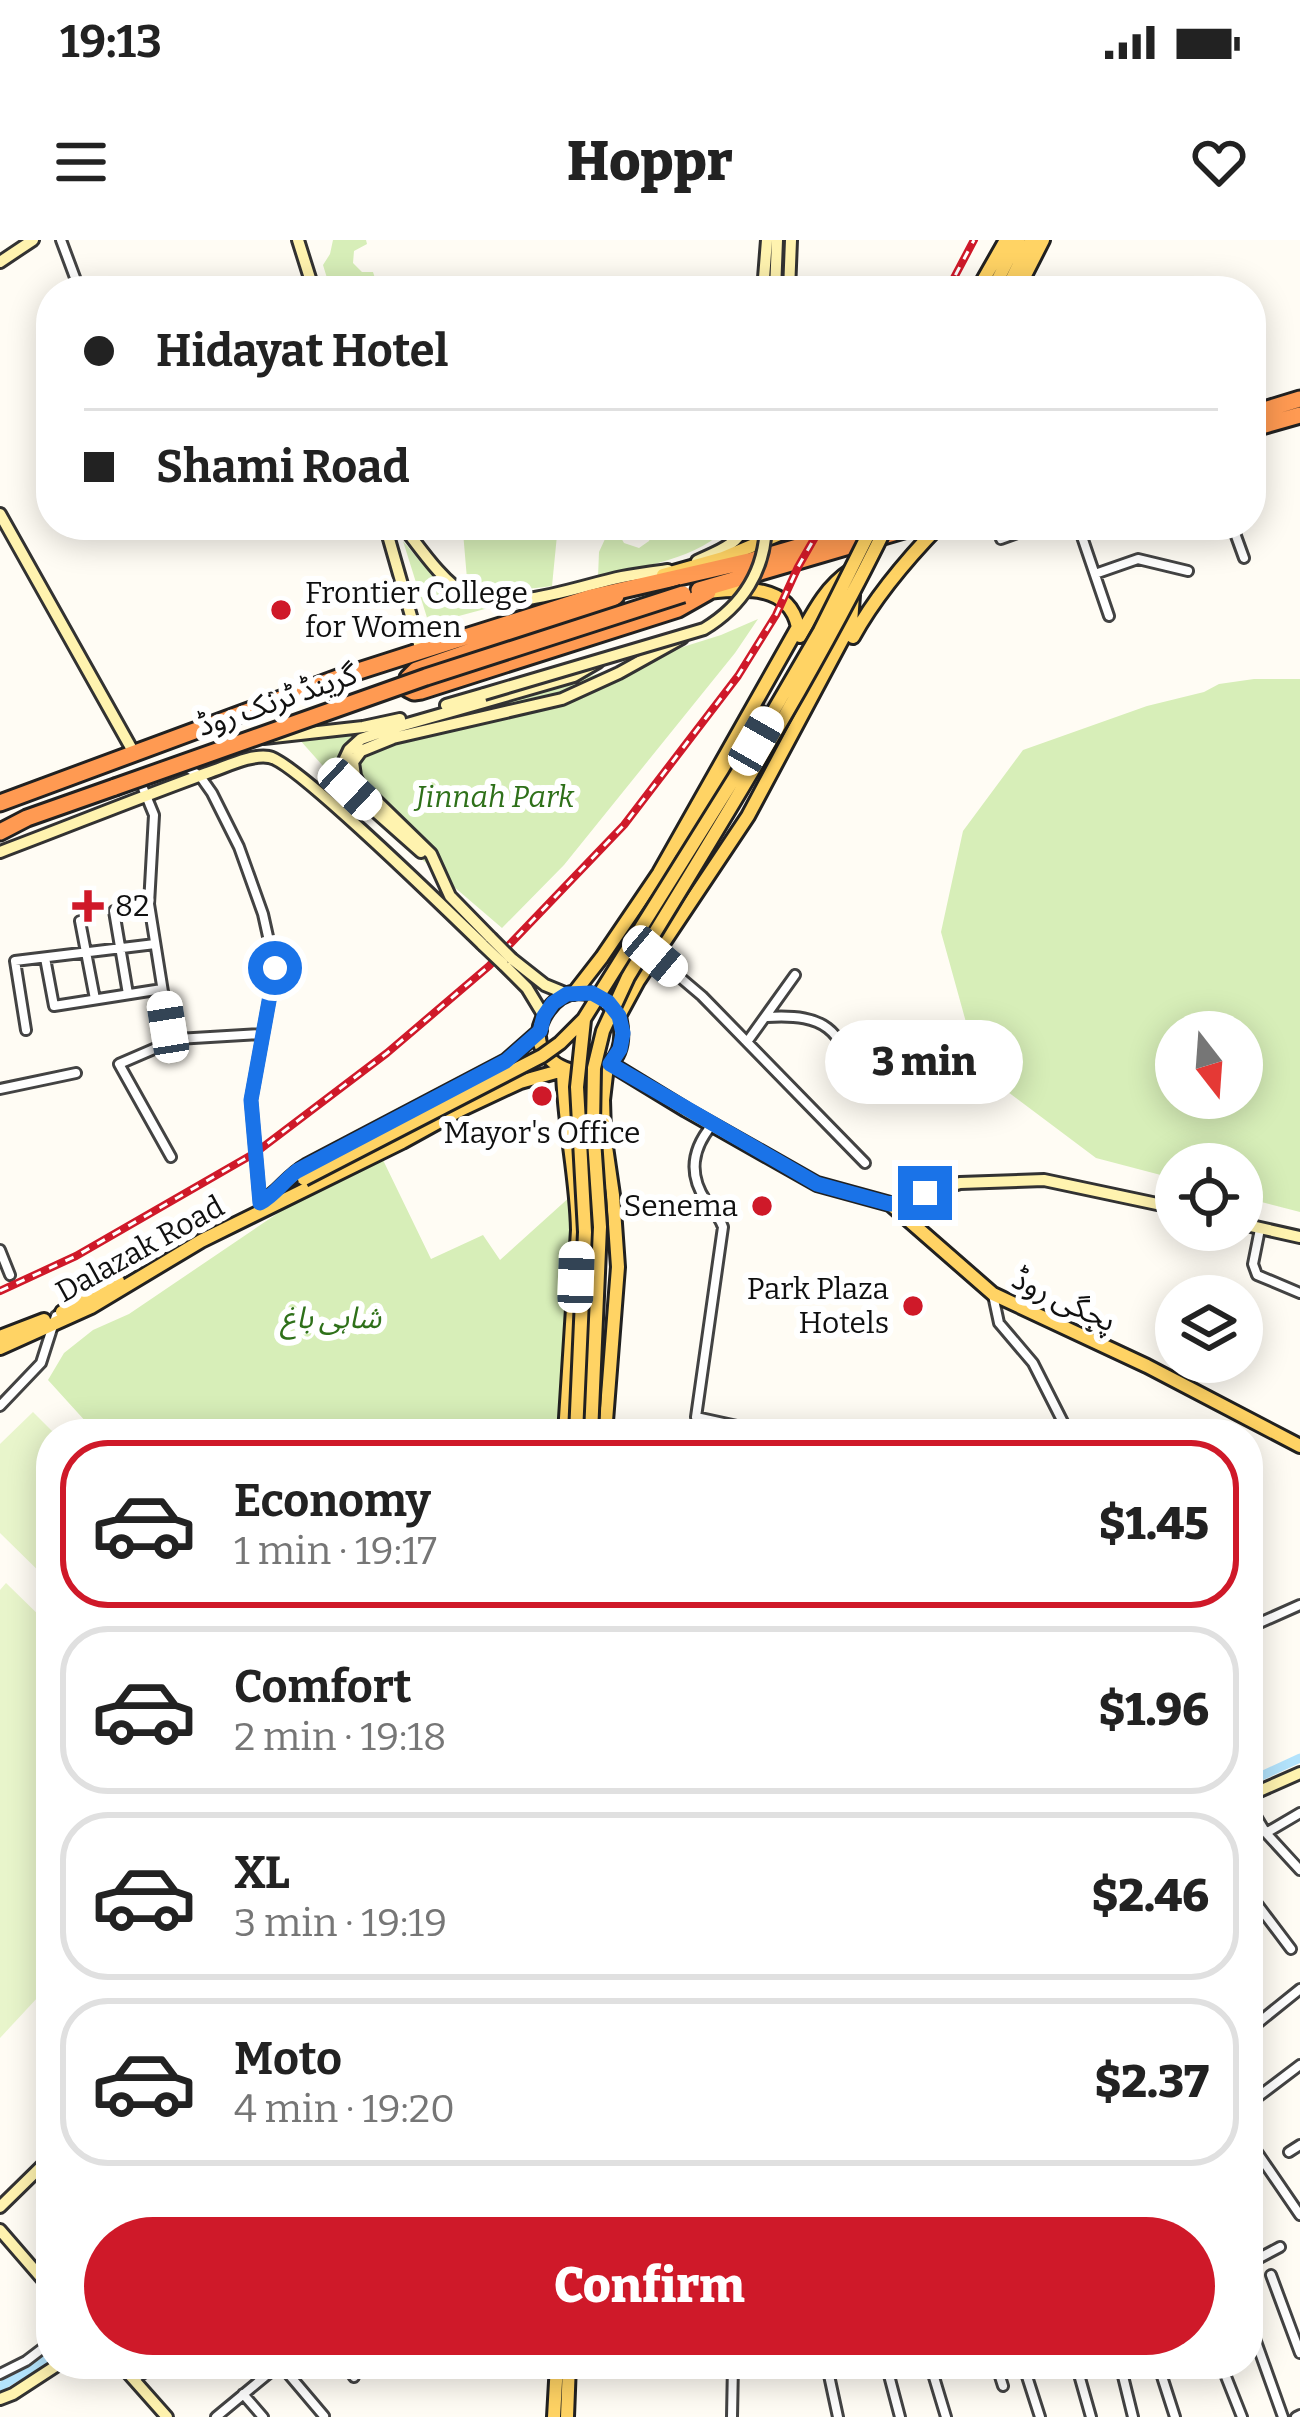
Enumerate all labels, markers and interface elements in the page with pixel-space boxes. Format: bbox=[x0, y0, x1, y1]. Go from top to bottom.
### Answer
text: 19:13 bbox=[60, 15, 162, 69]
icon: menu bbox=[48, 129, 114, 195]
icon: heart bbox=[1186, 129, 1252, 195]
text: Hoppr bbox=[567, 130, 733, 194]
text: Hidayat Hotel bbox=[156, 324, 448, 378]
text: Shami Road bbox=[156, 440, 410, 494]
place label: Frontier College for Women bbox=[305, 575, 528, 645]
marker: Frontier College for Women bbox=[268, 597, 294, 623]
street label: گرینڈ ٹرنک روڈ bbox=[192, 656, 362, 744]
car bbox=[722, 701, 790, 781]
car bbox=[311, 751, 389, 827]
park label: Jinnah Park bbox=[413, 779, 575, 815]
place label: 82 bbox=[115, 888, 149, 924]
marker: 82 bbox=[72, 890, 104, 922]
car bbox=[616, 919, 694, 993]
route start bbox=[248, 941, 302, 995]
car bbox=[145, 989, 191, 1065]
north arrow bbox=[1155, 1011, 1263, 1119]
map controls bbox=[1155, 1011, 1263, 1383]
callout: 3 min bbox=[826, 1019, 1024, 1103]
text: 3 min bbox=[872, 1039, 976, 1085]
marker: Mayor's Office bbox=[529, 1083, 555, 1109]
place label: Mayor's Office bbox=[444, 1115, 640, 1151]
button: locate bbox=[1155, 1143, 1263, 1251]
route end bbox=[898, 1166, 952, 1220]
street label: Dalazak Road bbox=[50, 1188, 230, 1310]
place label: Senema bbox=[624, 1188, 738, 1224]
marker: Senema bbox=[749, 1193, 775, 1219]
car bbox=[557, 1240, 595, 1314]
street label: پجگی روڈ bbox=[1006, 1260, 1122, 1341]
place label: Park Plaza Hotels bbox=[747, 1271, 889, 1341]
button: layers bbox=[1155, 1275, 1263, 1383]
marker: Park Plaza Hotels bbox=[900, 1293, 926, 1319]
park label: شاہی باغ bbox=[279, 1300, 382, 1340]
icon: car bbox=[90, 1470, 198, 1578]
text: Economy bbox=[234, 1474, 431, 1528]
text: $1.45 bbox=[1099, 1497, 1209, 1551]
text: 1 min · 19:17 bbox=[234, 1528, 437, 1574]
icon: car bbox=[90, 1656, 198, 1764]
text: Comfort bbox=[234, 1660, 412, 1714]
text: $1.96 bbox=[1098, 1683, 1209, 1737]
text: 2 min · 19:18 bbox=[234, 1714, 447, 1760]
icon: car bbox=[90, 1842, 198, 1950]
text: XL bbox=[234, 1846, 290, 1900]
text: $2.46 bbox=[1091, 1869, 1209, 1923]
text: 3 min · 19:19 bbox=[234, 1900, 447, 1946]
icon: car bbox=[90, 2028, 198, 2136]
text: Moto bbox=[234, 2032, 342, 2086]
text: $2.37 bbox=[1094, 2055, 1209, 2109]
text: 4 min · 19:20 bbox=[234, 2086, 455, 2132]
button: Confirm bbox=[84, 2217, 1215, 2355]

